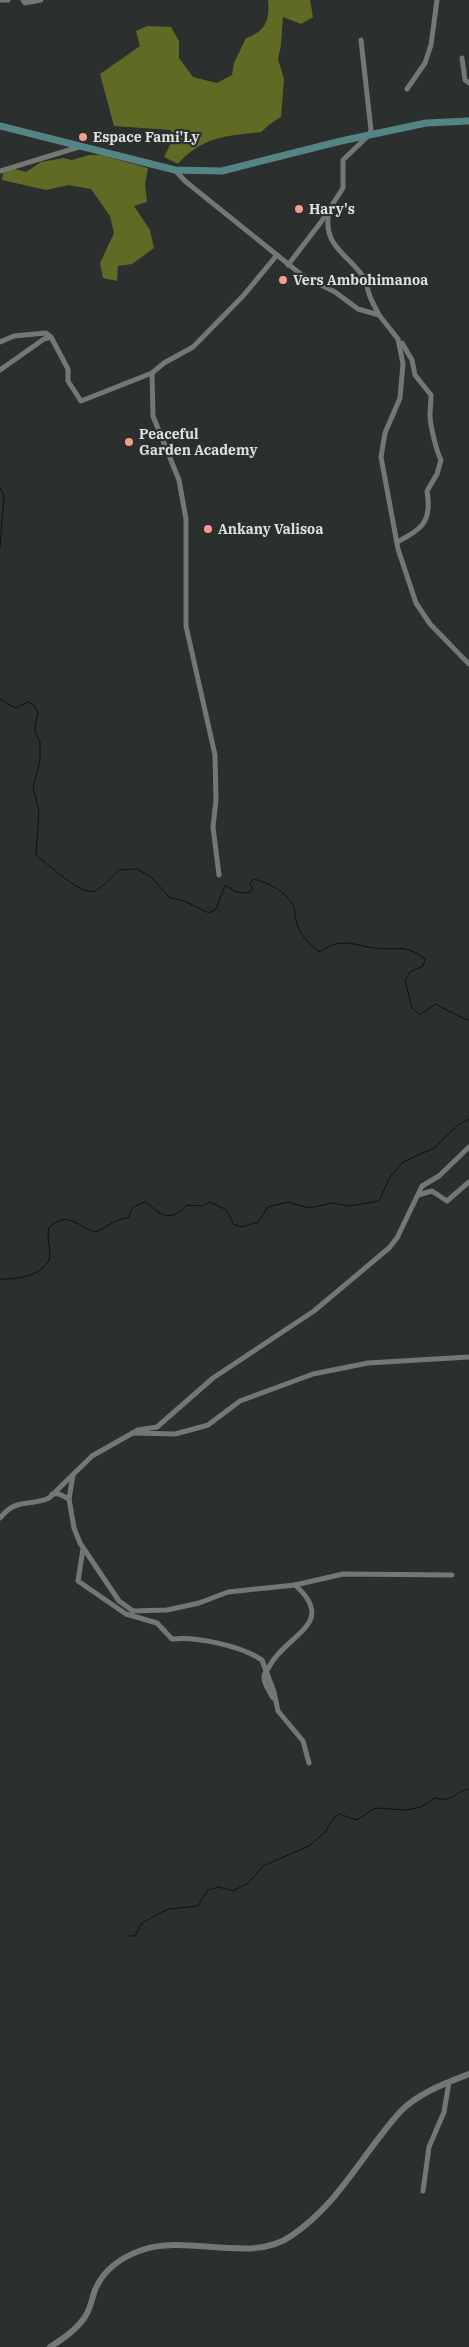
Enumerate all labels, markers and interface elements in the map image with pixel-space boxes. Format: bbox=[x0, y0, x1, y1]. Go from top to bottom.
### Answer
place label: Espace Fami'Ly bbox=[93, 128, 200, 146]
marker: Espace Fami'Ly bbox=[77, 131, 89, 143]
place label: Hary's bbox=[309, 200, 355, 218]
marker: Hary's bbox=[293, 203, 305, 215]
place label: Vers Ambohimanoa bbox=[293, 271, 428, 289]
marker: Vers Ambohimanoa bbox=[277, 274, 289, 286]
place label: Peaceful Garden Academy bbox=[139, 425, 257, 459]
marker: Peaceful Garden Academy bbox=[123, 436, 135, 448]
place label: Ankany Valisoa bbox=[218, 520, 323, 538]
marker: Ankany Valisoa bbox=[202, 523, 214, 535]

